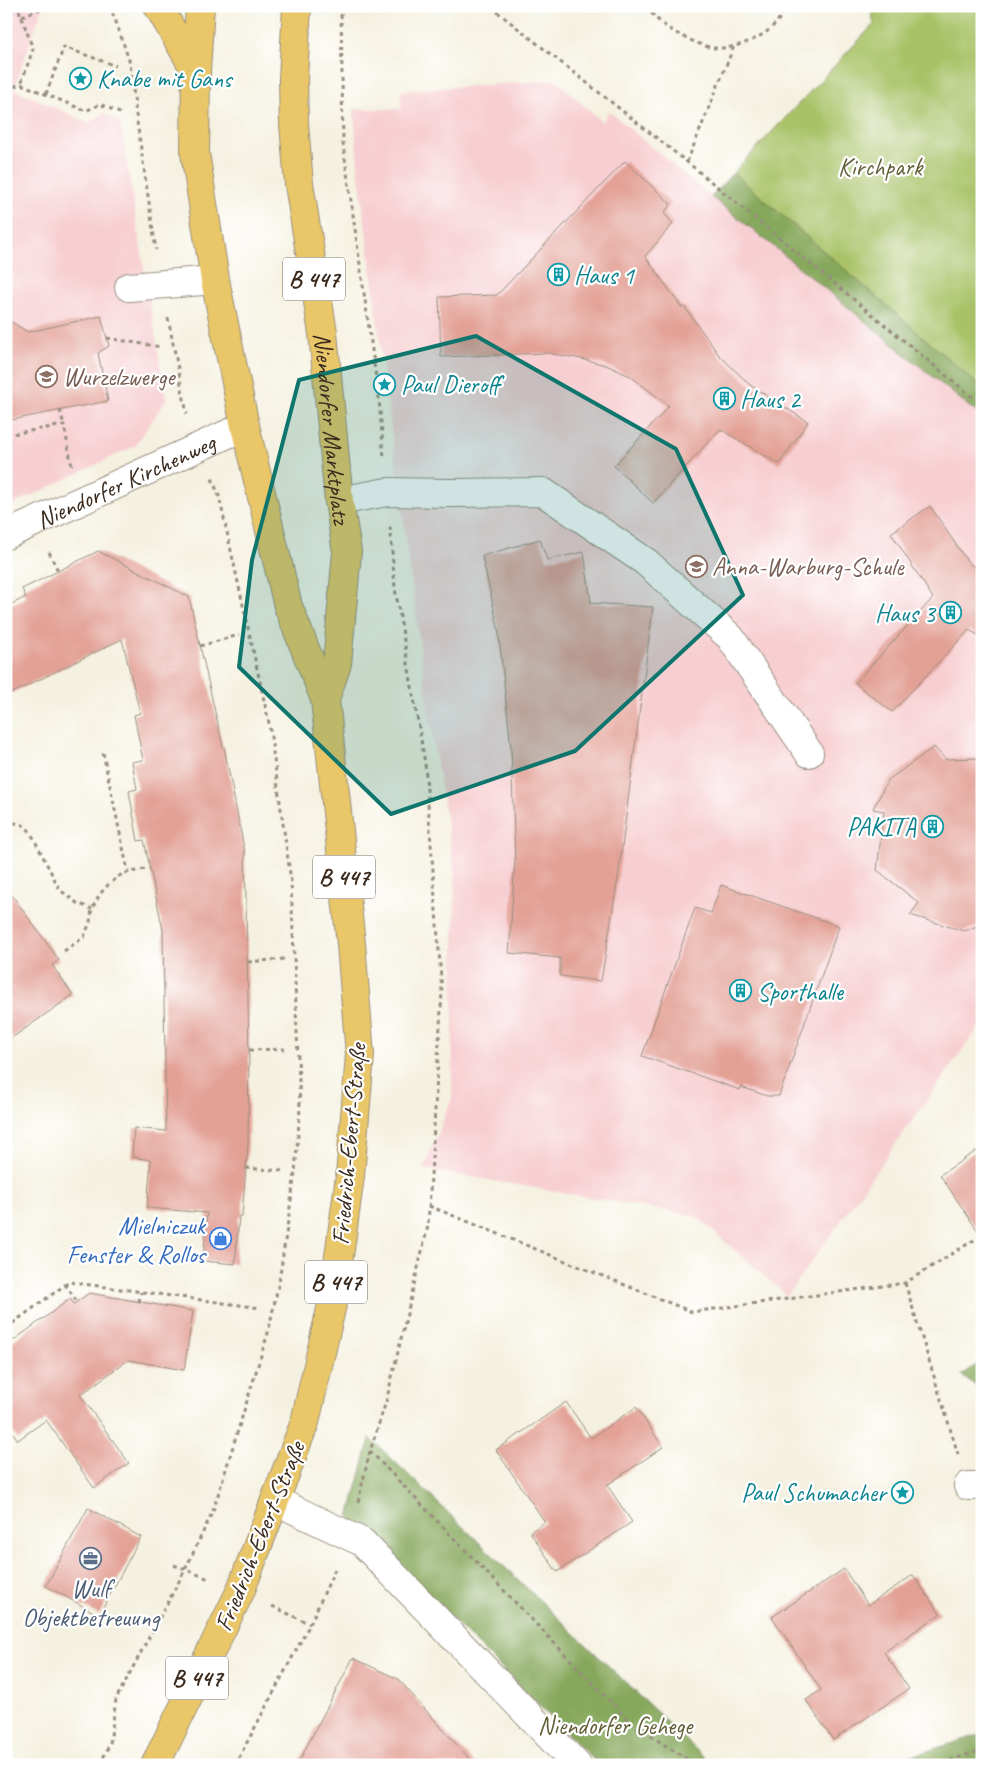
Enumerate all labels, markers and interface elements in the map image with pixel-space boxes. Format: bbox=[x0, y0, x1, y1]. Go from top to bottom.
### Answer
place label: Knabe mit Gans bbox=[97, 63, 234, 95]
place icon: Knabe mit Gans bbox=[69, 66, 93, 90]
park label: Kirchpark bbox=[838, 151, 924, 183]
road number: B 447 bbox=[283, 258, 345, 300]
place label: Haus 1 bbox=[574, 260, 636, 292]
building icon: Haus 1 bbox=[546, 263, 570, 287]
street label: Niendorfer Marktplatz bbox=[306, 331, 358, 529]
place label: Wurzelzwerge bbox=[63, 361, 176, 393]
school or university icon: Wurzelzwerge bbox=[35, 364, 59, 388]
place label: Paul Dieroff bbox=[401, 369, 505, 401]
place icon: Paul Dieroff bbox=[373, 372, 397, 396]
place label: Haus 2 bbox=[740, 384, 802, 416]
building icon: Haus 2 bbox=[712, 387, 736, 411]
street label: Niendorfer Kirchenweg bbox=[31, 426, 222, 536]
place label: Anna-Warburg-Schule bbox=[712, 551, 905, 583]
school or university icon: Anna-Warburg-Schule bbox=[684, 554, 708, 578]
place label: Haus 3 bbox=[875, 598, 937, 630]
building icon: Haus 3 bbox=[939, 601, 963, 625]
place label: PAKITA bbox=[847, 811, 916, 843]
building icon: PAKITA bbox=[920, 814, 944, 838]
road number: B 447 bbox=[313, 856, 375, 899]
place label: Sporthalle bbox=[757, 976, 845, 1008]
building icon: Sporthalle bbox=[729, 979, 753, 1003]
street label: Friedrich-Ebert-Straße bbox=[324, 1040, 374, 1246]
place label: Mielniczuk Fenster & Rollos bbox=[67, 1210, 207, 1271]
shop icon: Mielniczuk Fenster & Rollos bbox=[209, 1227, 233, 1251]
road number: B 447 bbox=[305, 1260, 367, 1304]
street label: Friedrich-Ebert-Straße bbox=[207, 1435, 313, 1636]
place label: Paul Schumacher bbox=[741, 1477, 889, 1509]
place icon: Paul Schumacher bbox=[890, 1480, 914, 1504]
office icon: Wulf Objektbetreuung bbox=[79, 1547, 103, 1571]
place label: Wulf Objektbetreuung bbox=[23, 1573, 162, 1634]
road number: B 447 bbox=[166, 1656, 228, 1700]
park label: Niendorfer Gehege bbox=[538, 1710, 694, 1742]

